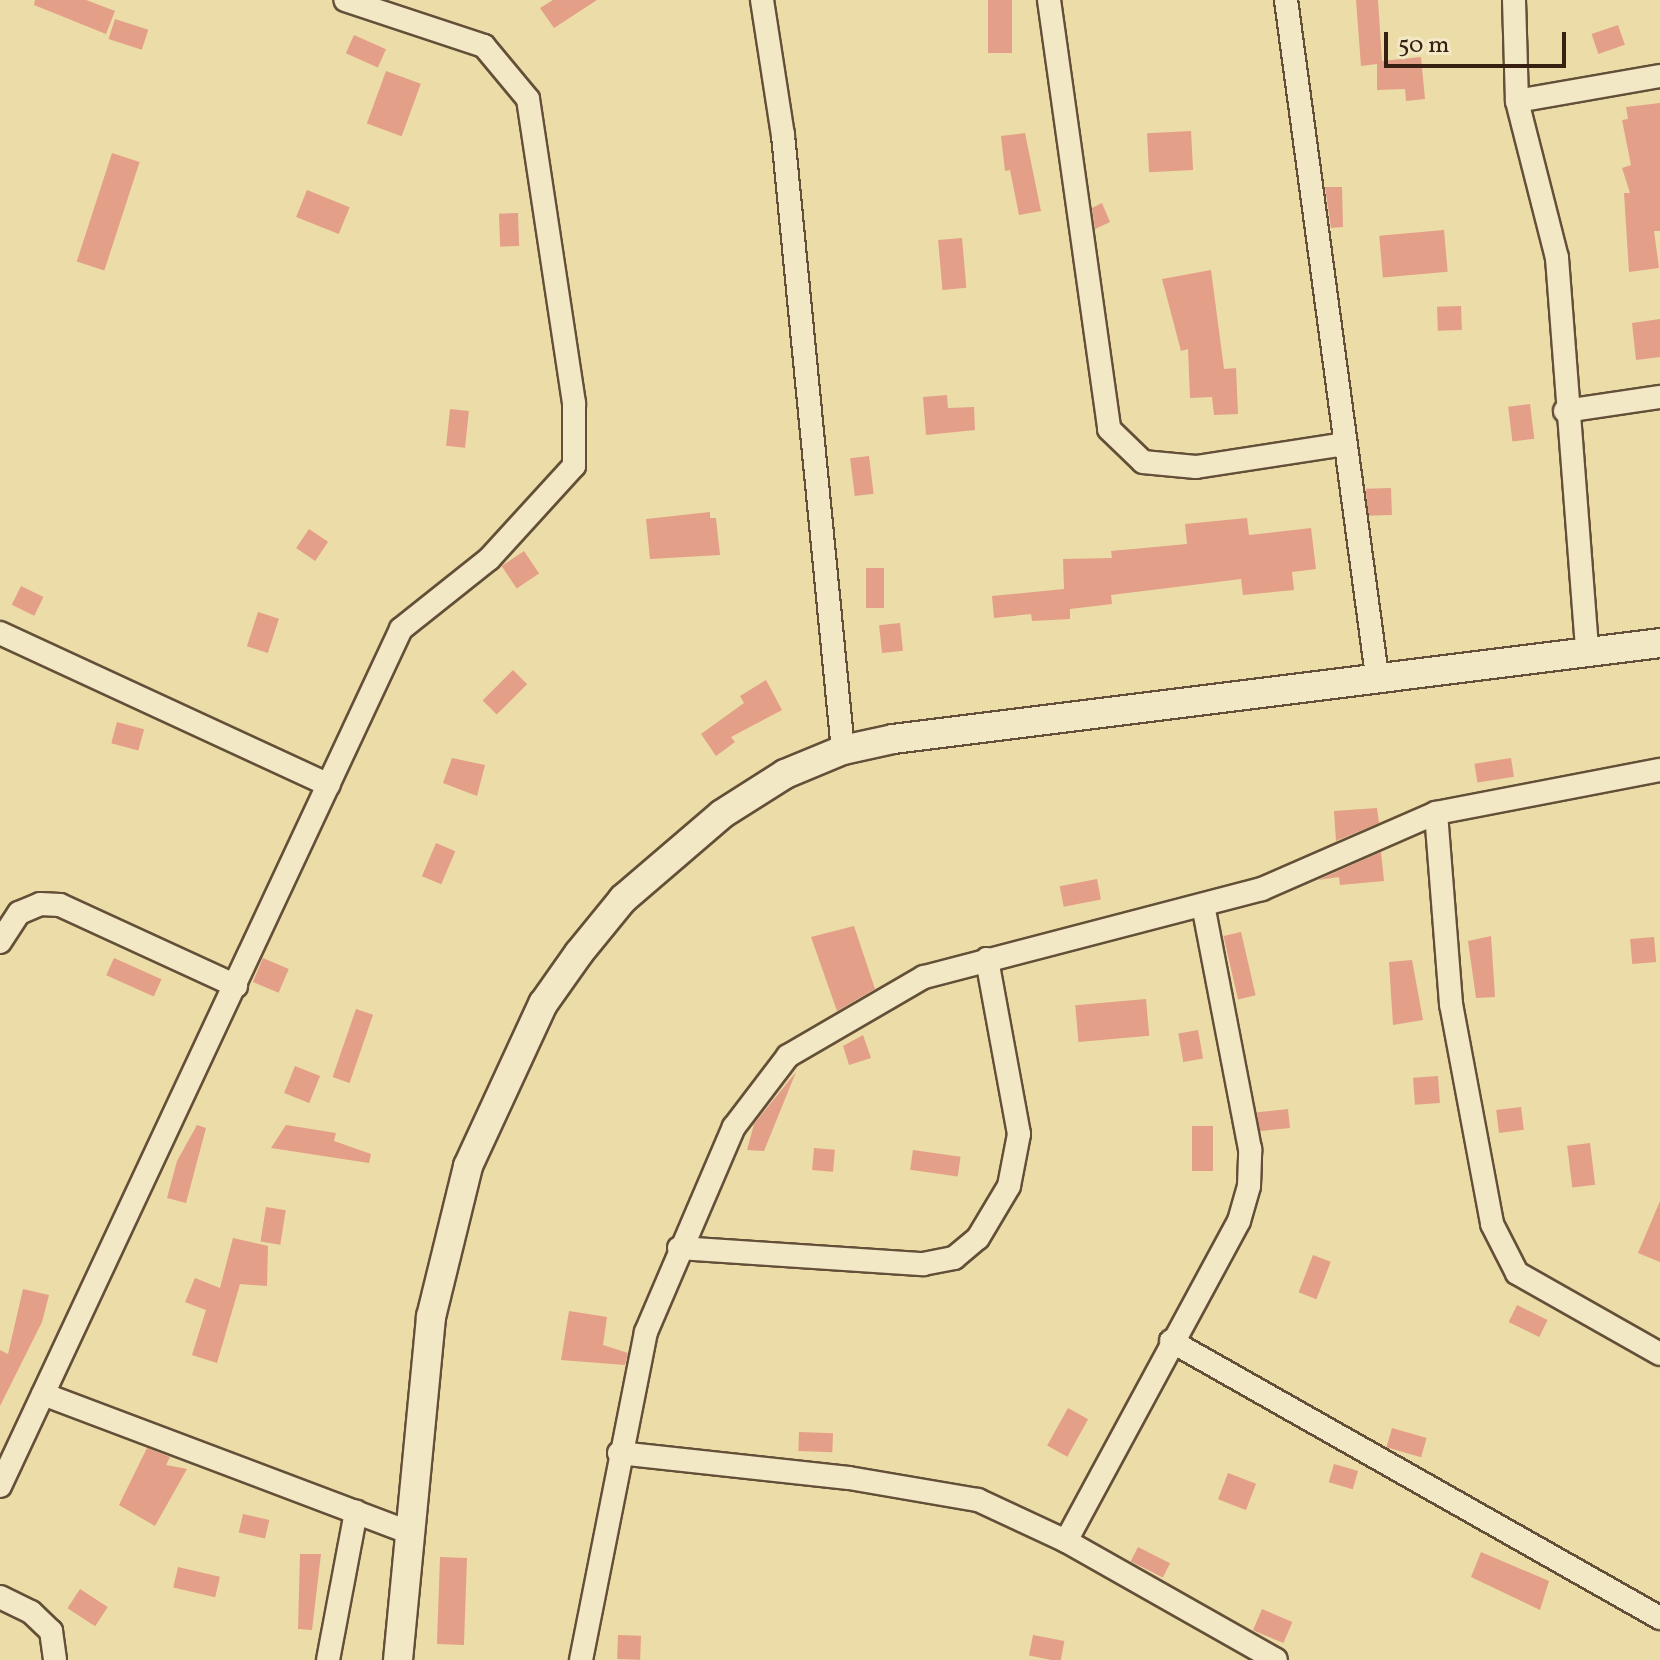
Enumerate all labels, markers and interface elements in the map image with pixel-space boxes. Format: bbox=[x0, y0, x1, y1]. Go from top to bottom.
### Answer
scale bar bbox=[1388, 16, 1570, 66]
text: 50 m bbox=[1398, 29, 1450, 63]

